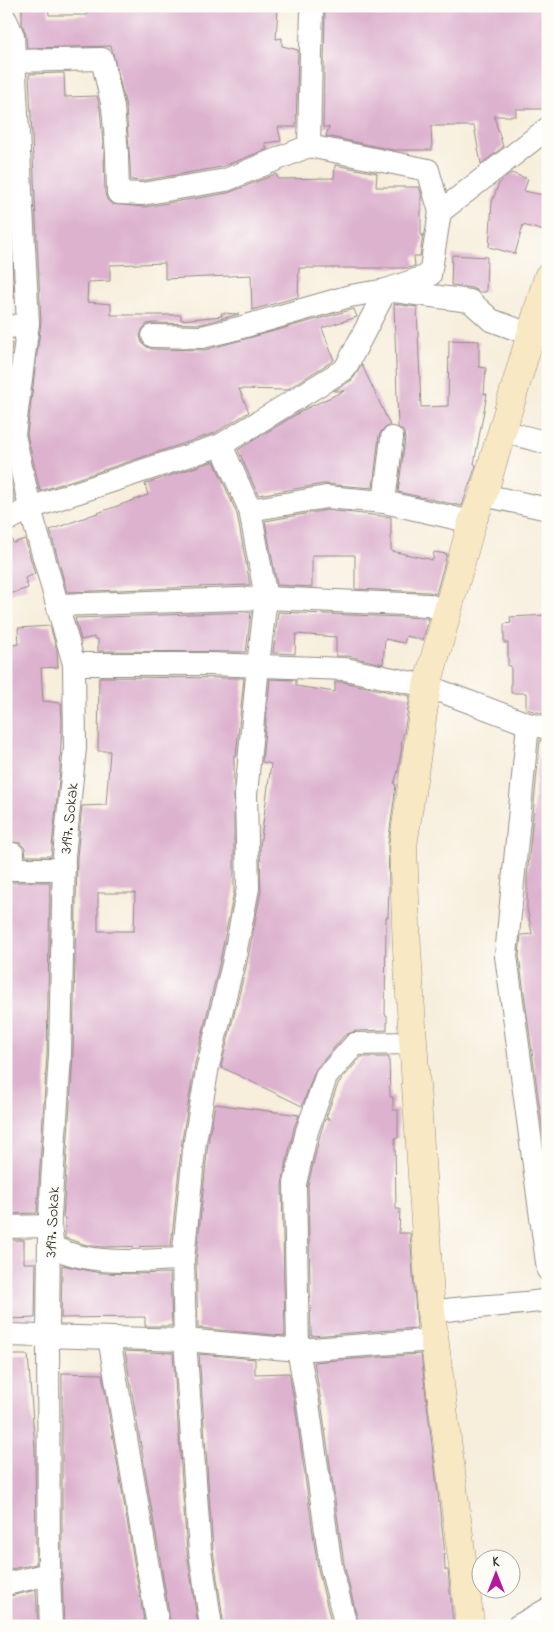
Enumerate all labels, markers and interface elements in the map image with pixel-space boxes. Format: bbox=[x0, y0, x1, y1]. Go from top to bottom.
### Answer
street label: 3197. Sokak bbox=[54, 781, 86, 855]
street label: 3197. Sokak bbox=[39, 1185, 67, 1258]
north arrow bbox=[472, 1550, 522, 1600]
text: K bbox=[493, 1552, 501, 1573]

